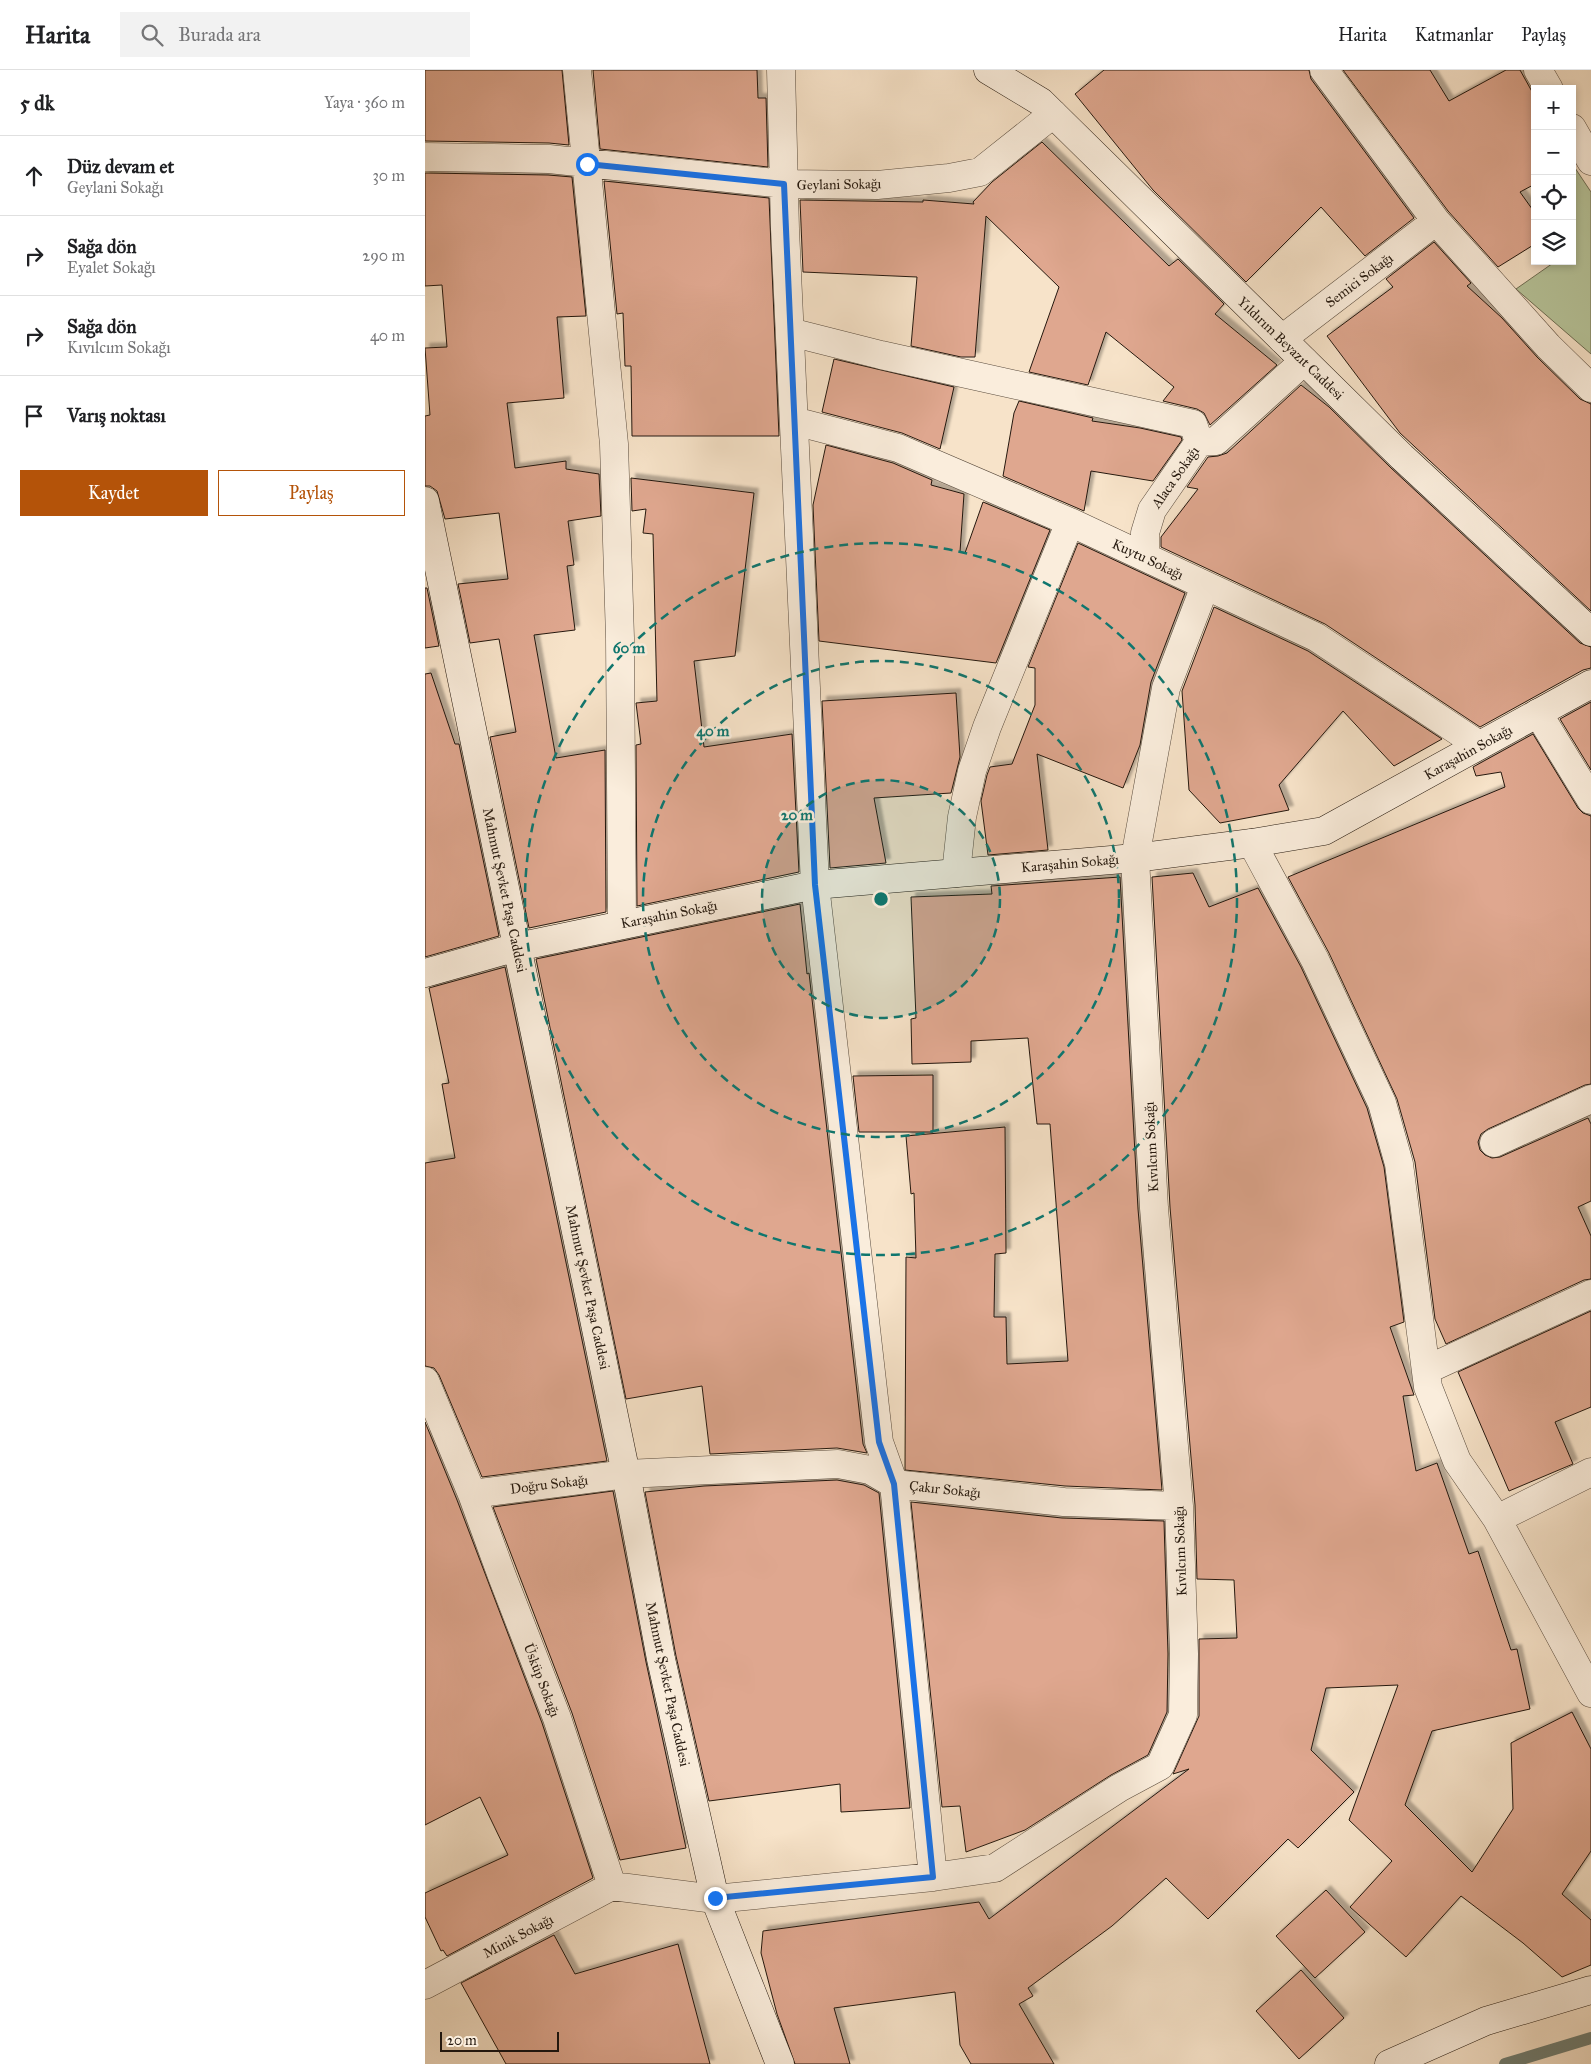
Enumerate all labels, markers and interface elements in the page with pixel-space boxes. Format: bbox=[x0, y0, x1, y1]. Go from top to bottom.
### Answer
search box bbox=[120, 12, 470, 57]
text: Harita bbox=[25, 20, 90, 50]
icon: search bbox=[138, 21, 166, 49]
text: Burada ara bbox=[178, 23, 261, 46]
text: Harita bbox=[1338, 24, 1387, 46]
text: Katmanlar bbox=[1415, 24, 1493, 46]
text: Paylaş bbox=[1521, 24, 1566, 46]
map controls bbox=[1531, 85, 1576, 265]
button: + bbox=[1531, 85, 1576, 130]
text: 5 dk bbox=[20, 90, 55, 116]
text: Yaya · 360 m bbox=[324, 93, 405, 112]
button: − bbox=[1531, 130, 1576, 175]
route start bbox=[576, 153, 599, 176]
text: Düz devam et bbox=[67, 155, 174, 178]
icon: ahead bbox=[20, 162, 48, 190]
text: 30 m bbox=[372, 166, 405, 185]
street label: Geylani Sokağı bbox=[797, 175, 882, 194]
button: locate bbox=[1531, 175, 1576, 220]
text: Geylani Sokağı bbox=[67, 178, 164, 197]
button: layers bbox=[1531, 220, 1576, 265]
text: Sağa dön bbox=[67, 235, 136, 258]
icon: right bbox=[20, 242, 48, 270]
text: 290 m bbox=[362, 246, 405, 265]
street label: Semici Sokağı bbox=[1322, 249, 1397, 311]
text: Eyalet Sokağı bbox=[67, 258, 156, 277]
street label: Yıldırım Beyazıt Caddesi bbox=[1234, 293, 1347, 404]
text: Sağa dön bbox=[67, 315, 136, 338]
icon: right bbox=[20, 322, 48, 350]
text: 40 m bbox=[370, 326, 405, 345]
text: Kıvılcım Sokağı bbox=[67, 338, 171, 357]
icon: arrive bbox=[20, 402, 48, 430]
text: Varış noktası bbox=[67, 404, 166, 427]
street label: Alaca Sokağı bbox=[1147, 443, 1203, 512]
button: Kaydet bbox=[20, 470, 208, 516]
button: Paylaş bbox=[218, 470, 405, 516]
street label: Kuytu Sokağı bbox=[1109, 535, 1186, 583]
text: 60 m bbox=[613, 639, 646, 657]
street label: Karaşahin Sokağı bbox=[1421, 721, 1515, 784]
text: 40 m bbox=[697, 722, 730, 741]
street label: Mahmut Şevket Paşa Caddesi bbox=[479, 806, 530, 974]
text: 20 m bbox=[781, 806, 813, 824]
street label: Karaşahin Sokağı bbox=[1020, 851, 1120, 876]
centre of rings bbox=[872, 890, 890, 908]
street label: Karaşahin Sokağı bbox=[619, 897, 719, 932]
street label: Kıvılcım Sokağı bbox=[1141, 1101, 1162, 1193]
street label: Mahmut Şevket Paşa Caddesi bbox=[562, 1203, 613, 1371]
street label: Doğru Sokağı bbox=[509, 1471, 589, 1498]
street label: Çakır Sokağı bbox=[908, 1477, 982, 1502]
street label: Kıvılcım Sokağı bbox=[1170, 1505, 1191, 1597]
street label: Mahmut Şevket Paşa Caddesi bbox=[642, 1600, 693, 1768]
street label: Üsküp Sokağı bbox=[520, 1640, 565, 1720]
route end bbox=[704, 1887, 727, 1910]
street label: Minik Sokağı bbox=[480, 1911, 556, 1962]
scale bar bbox=[440, 2029, 559, 2052]
text: 20 m bbox=[447, 2032, 477, 2049]

